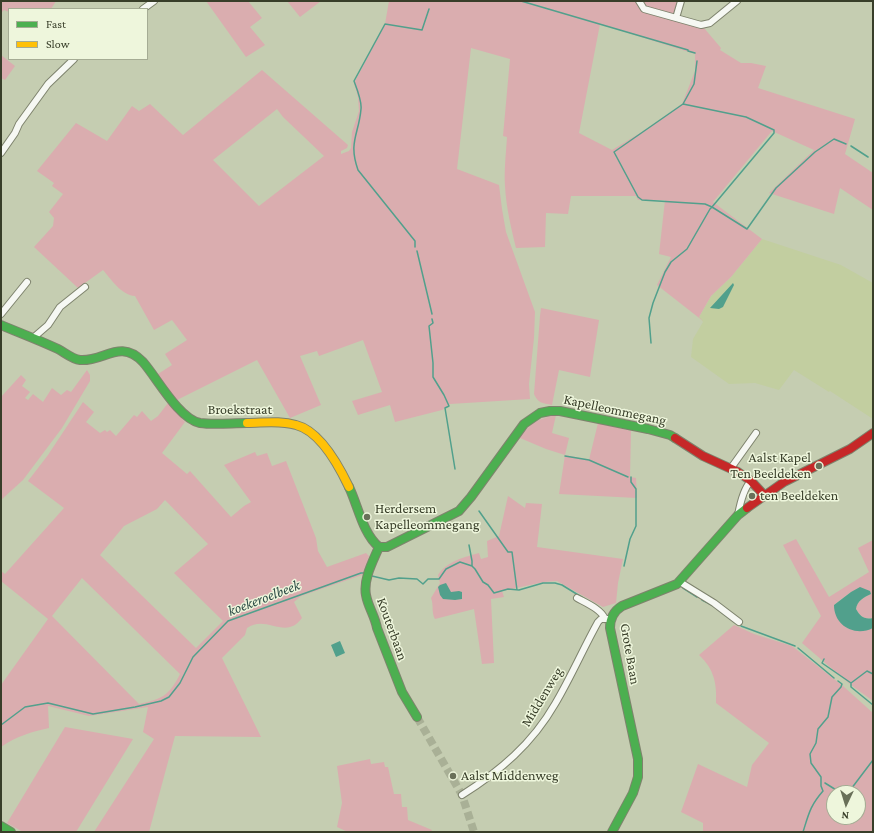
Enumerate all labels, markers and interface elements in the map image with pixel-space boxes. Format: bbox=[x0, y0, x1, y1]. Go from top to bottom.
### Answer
legend bbox=[8, 8, 148, 60]
text: Fast bbox=[46, 17, 66, 31]
text: Slow bbox=[46, 37, 70, 51]
street label: Kapelleommegang bbox=[562, 391, 668, 429]
street label: Broekstraat bbox=[208, 402, 272, 418]
place label: Aalst Kapel Ten Beeldeken bbox=[730, 450, 811, 482]
marker: Aalst Kapel Ten Beeldeken bbox=[814, 461, 824, 471]
place label: ten Beeldeken bbox=[760, 488, 838, 504]
marker: ten Beeldeken bbox=[747, 491, 757, 501]
place label: Herdersem Kapelleommegang bbox=[375, 501, 479, 534]
marker: Herdersem Kapelleommegang bbox=[362, 512, 372, 522]
water label: koekeroelbeek bbox=[225, 576, 303, 620]
street label: Kouterbaan bbox=[373, 595, 411, 663]
street label: Grote Baan bbox=[616, 622, 644, 686]
street label: Middenweg bbox=[518, 664, 566, 730]
place label: Aalst Middenweg bbox=[461, 768, 559, 784]
marker: Aalst Middenweg bbox=[448, 771, 458, 781]
north arrow bbox=[826, 785, 866, 825]
text: N bbox=[841, 810, 849, 822]

